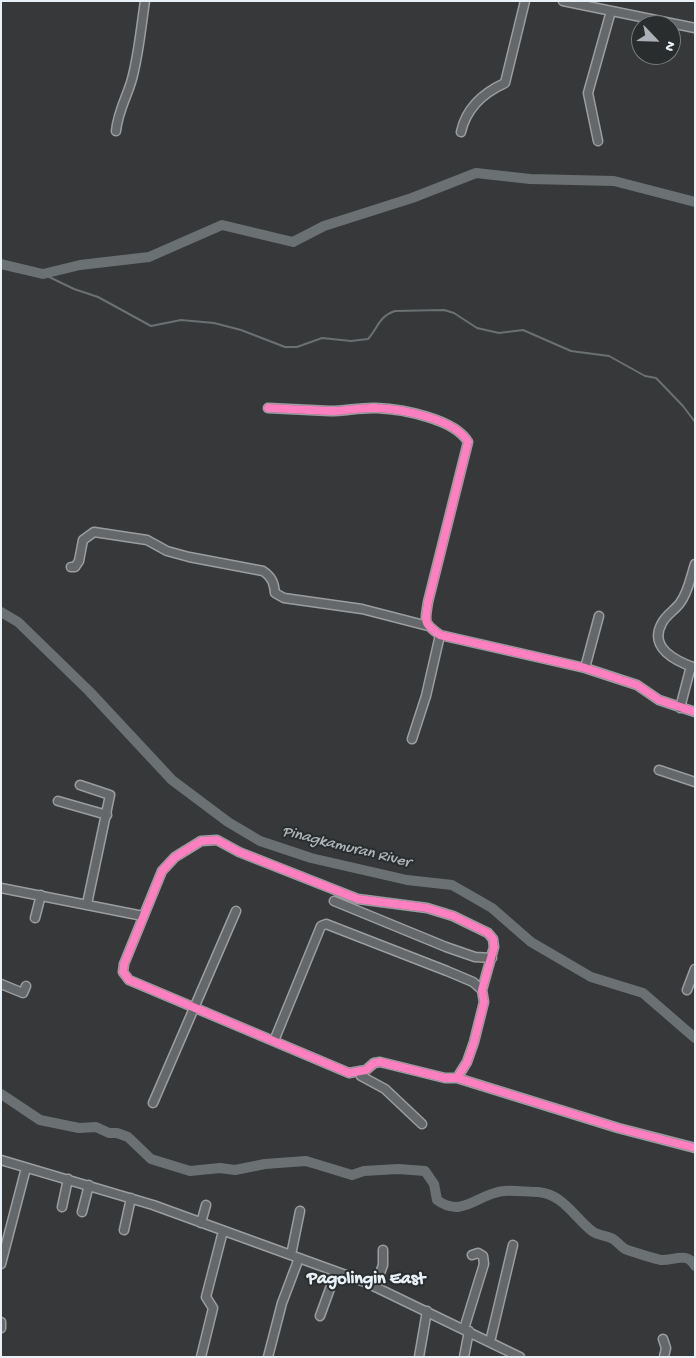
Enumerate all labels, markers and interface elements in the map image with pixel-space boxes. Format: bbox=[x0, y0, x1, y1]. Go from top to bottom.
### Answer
north arrow bbox=[631, 15, 681, 65]
text: N bbox=[660, 38, 679, 54]
water label: Pinagkamuran River bbox=[280, 823, 412, 873]
district label: Pagolingin East bbox=[307, 1269, 425, 1291]

